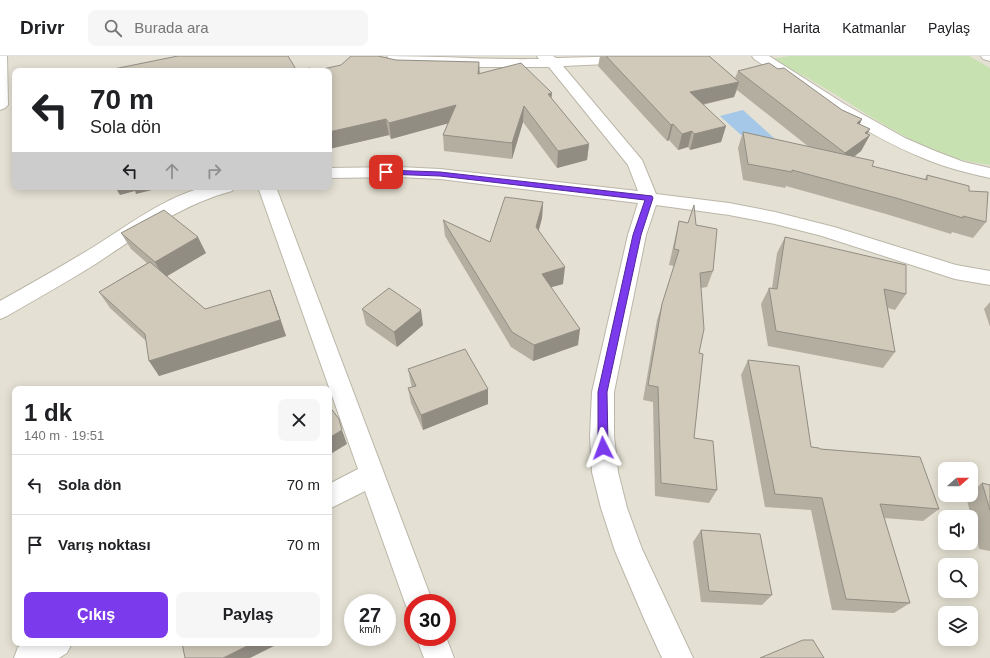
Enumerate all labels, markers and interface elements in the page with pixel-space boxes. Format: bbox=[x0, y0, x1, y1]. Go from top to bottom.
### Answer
search box bbox=[88, 10, 368, 46]
text: Drivr bbox=[20, 17, 64, 38]
icon: search bbox=[102, 17, 124, 39]
text: Burada ara bbox=[134, 19, 209, 36]
text: Harita bbox=[783, 20, 820, 36]
text: Katmanlar bbox=[842, 20, 906, 36]
text: Paylaş bbox=[928, 20, 970, 36]
icon: left bbox=[24, 84, 76, 136]
text: 70 m bbox=[90, 84, 154, 115]
text: Sola dön bbox=[90, 117, 161, 137]
pin bbox=[369, 155, 403, 189]
icon: left bbox=[119, 160, 141, 182]
icon: ahead bbox=[161, 160, 183, 182]
icon: right bbox=[203, 160, 225, 182]
icon: arrive bbox=[375, 161, 397, 183]
text: 1 dk bbox=[24, 399, 72, 426]
button: close bbox=[278, 399, 320, 441]
position arrow bbox=[582, 427, 624, 469]
text: 140 m · 19:51 bbox=[24, 428, 104, 443]
north arrow bbox=[938, 462, 978, 502]
map controls bbox=[938, 462, 978, 646]
icon: left bbox=[24, 474, 46, 496]
text: Sola dön bbox=[58, 476, 121, 493]
text: 70 m bbox=[287, 476, 320, 493]
button: sound bbox=[938, 510, 978, 550]
icon: arrive bbox=[24, 534, 46, 556]
text: Varış noktası bbox=[58, 536, 151, 553]
text: 70 m bbox=[287, 536, 320, 553]
button: search bbox=[938, 558, 978, 598]
button: Çıkış bbox=[24, 592, 168, 638]
button: Paylaş bbox=[176, 592, 320, 638]
speed limit sign: 30 bbox=[404, 594, 456, 646]
text: 27 bbox=[359, 604, 381, 626]
button: layers bbox=[938, 606, 978, 646]
text: km/h bbox=[359, 624, 381, 635]

